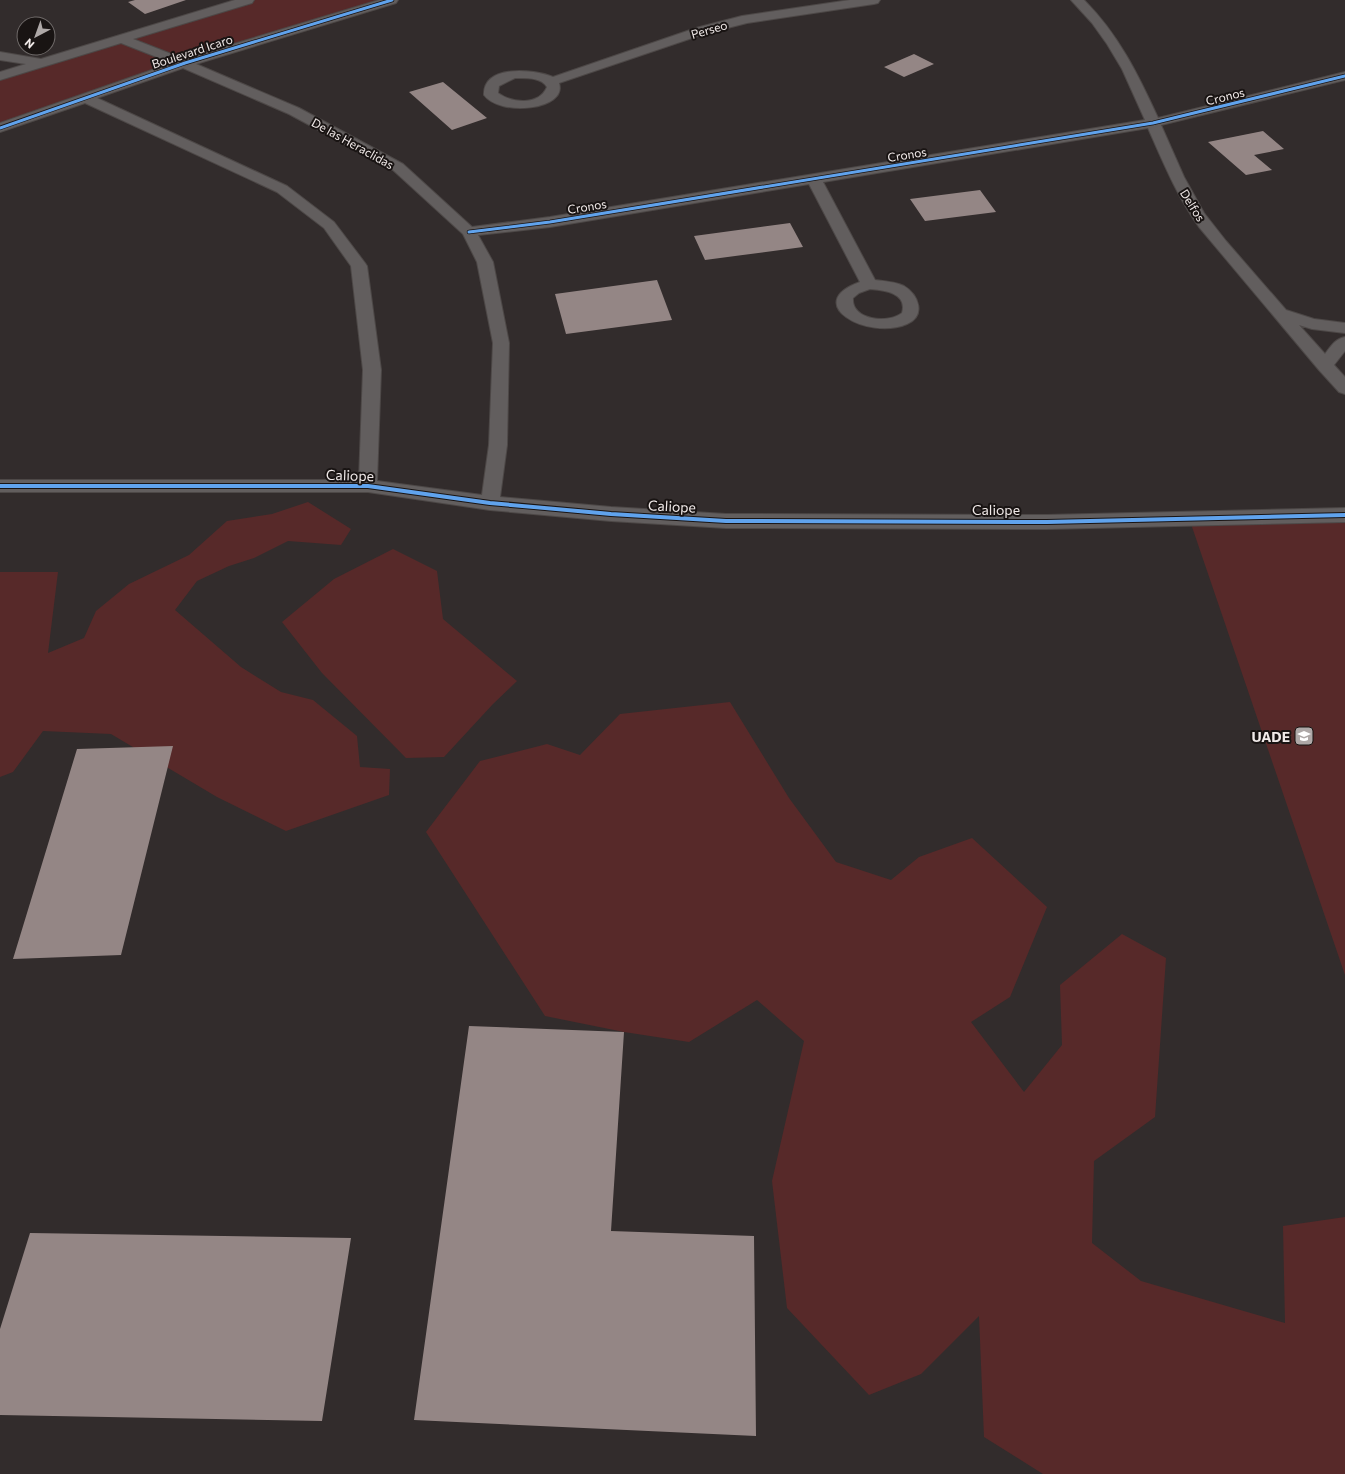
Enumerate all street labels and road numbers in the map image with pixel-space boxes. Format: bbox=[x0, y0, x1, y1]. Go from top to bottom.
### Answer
street label: Perseo bbox=[689, 17, 729, 41]
street label: Boulevard Icaro bbox=[150, 31, 234, 71]
street label: Cronos bbox=[1204, 84, 1246, 108]
street label: De las Heraclidas bbox=[310, 115, 396, 171]
street label: Cronos bbox=[886, 144, 928, 164]
street label: Delfos bbox=[1178, 186, 1208, 224]
street label: Cronos bbox=[566, 196, 608, 216]
street label: Caliope bbox=[326, 466, 374, 484]
street label: Caliope bbox=[648, 496, 696, 516]
street label: Caliope bbox=[972, 501, 1020, 518]

